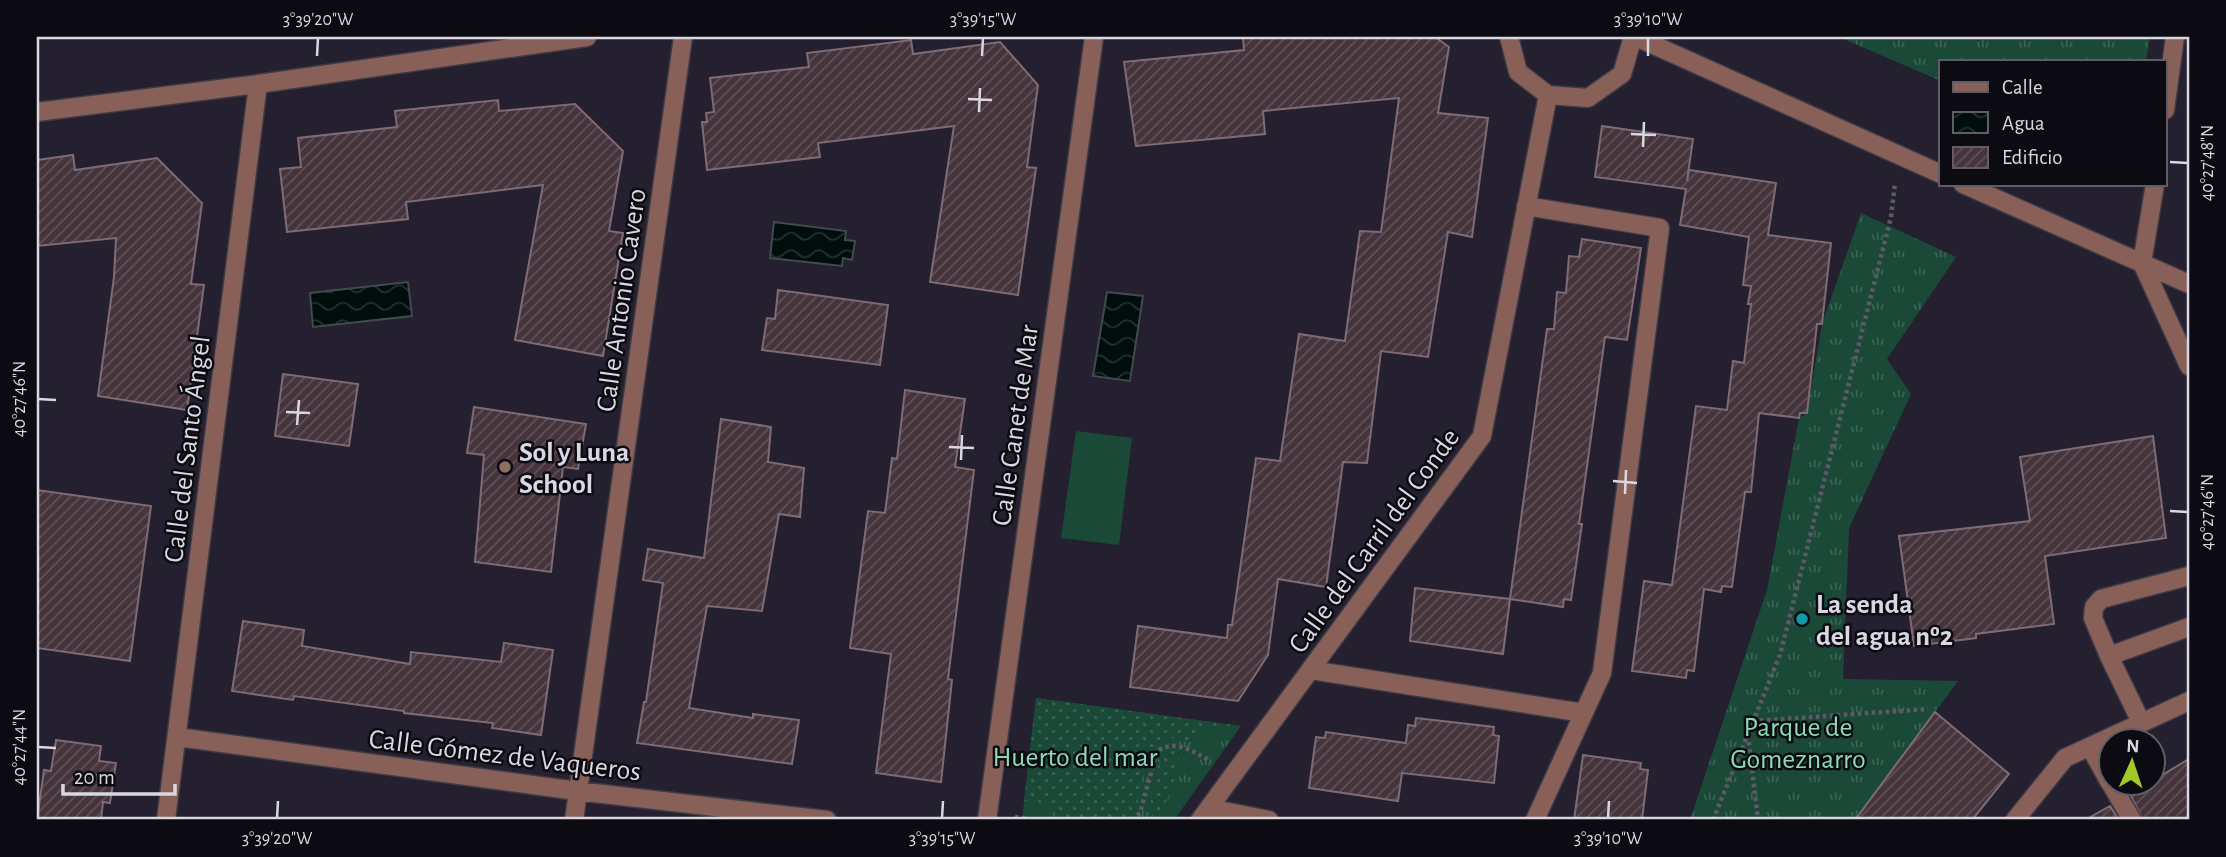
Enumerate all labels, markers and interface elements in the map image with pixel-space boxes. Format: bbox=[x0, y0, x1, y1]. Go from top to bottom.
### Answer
text: 3°39'20"W bbox=[283, 11, 353, 29]
text: 3°39'15"W bbox=[950, 11, 1016, 29]
text: 3°39'10"W bbox=[1614, 11, 1682, 29]
legend bbox=[1939, 60, 2166, 186]
text: Calle bbox=[2002, 77, 2043, 98]
text: Agua bbox=[2002, 113, 2045, 134]
text: 40°27'48"N bbox=[2199, 125, 2217, 201]
text: Edificio bbox=[2002, 147, 2063, 168]
street label: Calle Antonio Cavero bbox=[592, 187, 652, 414]
street label: Calle Canet de Mar bbox=[988, 323, 1044, 528]
street label: Calle del Santo Ángel bbox=[157, 334, 216, 564]
text: 40°27'46"N bbox=[11, 361, 29, 437]
street label: Calle del Carril del Conde bbox=[1284, 424, 1465, 659]
place label: Sol y Luna School bbox=[519, 439, 630, 499]
marker: Sol y Luna School bbox=[497, 459, 513, 475]
text: 40°27'46"N bbox=[2199, 474, 2217, 550]
place label: La senda del agua nº2 bbox=[1816, 591, 1953, 651]
marker: La senda del agua nº2 bbox=[1794, 611, 1810, 627]
text: 40°27'44"N bbox=[11, 709, 29, 785]
park label: Parque de Gomeznarro bbox=[1730, 714, 1866, 774]
street label: Calle Gómez de Vaqueros bbox=[367, 725, 642, 787]
north arrow bbox=[2096, 728, 2166, 798]
text: N bbox=[2126, 737, 2140, 756]
park label: Huerto del mar bbox=[992, 744, 1158, 772]
scale bar bbox=[63, 752, 175, 796]
text: 20 m bbox=[74, 767, 115, 788]
text: 3°39'20"W bbox=[242, 830, 312, 848]
text: 3°39'15"W bbox=[909, 830, 975, 848]
text: 3°39'10"W bbox=[1574, 830, 1642, 848]

